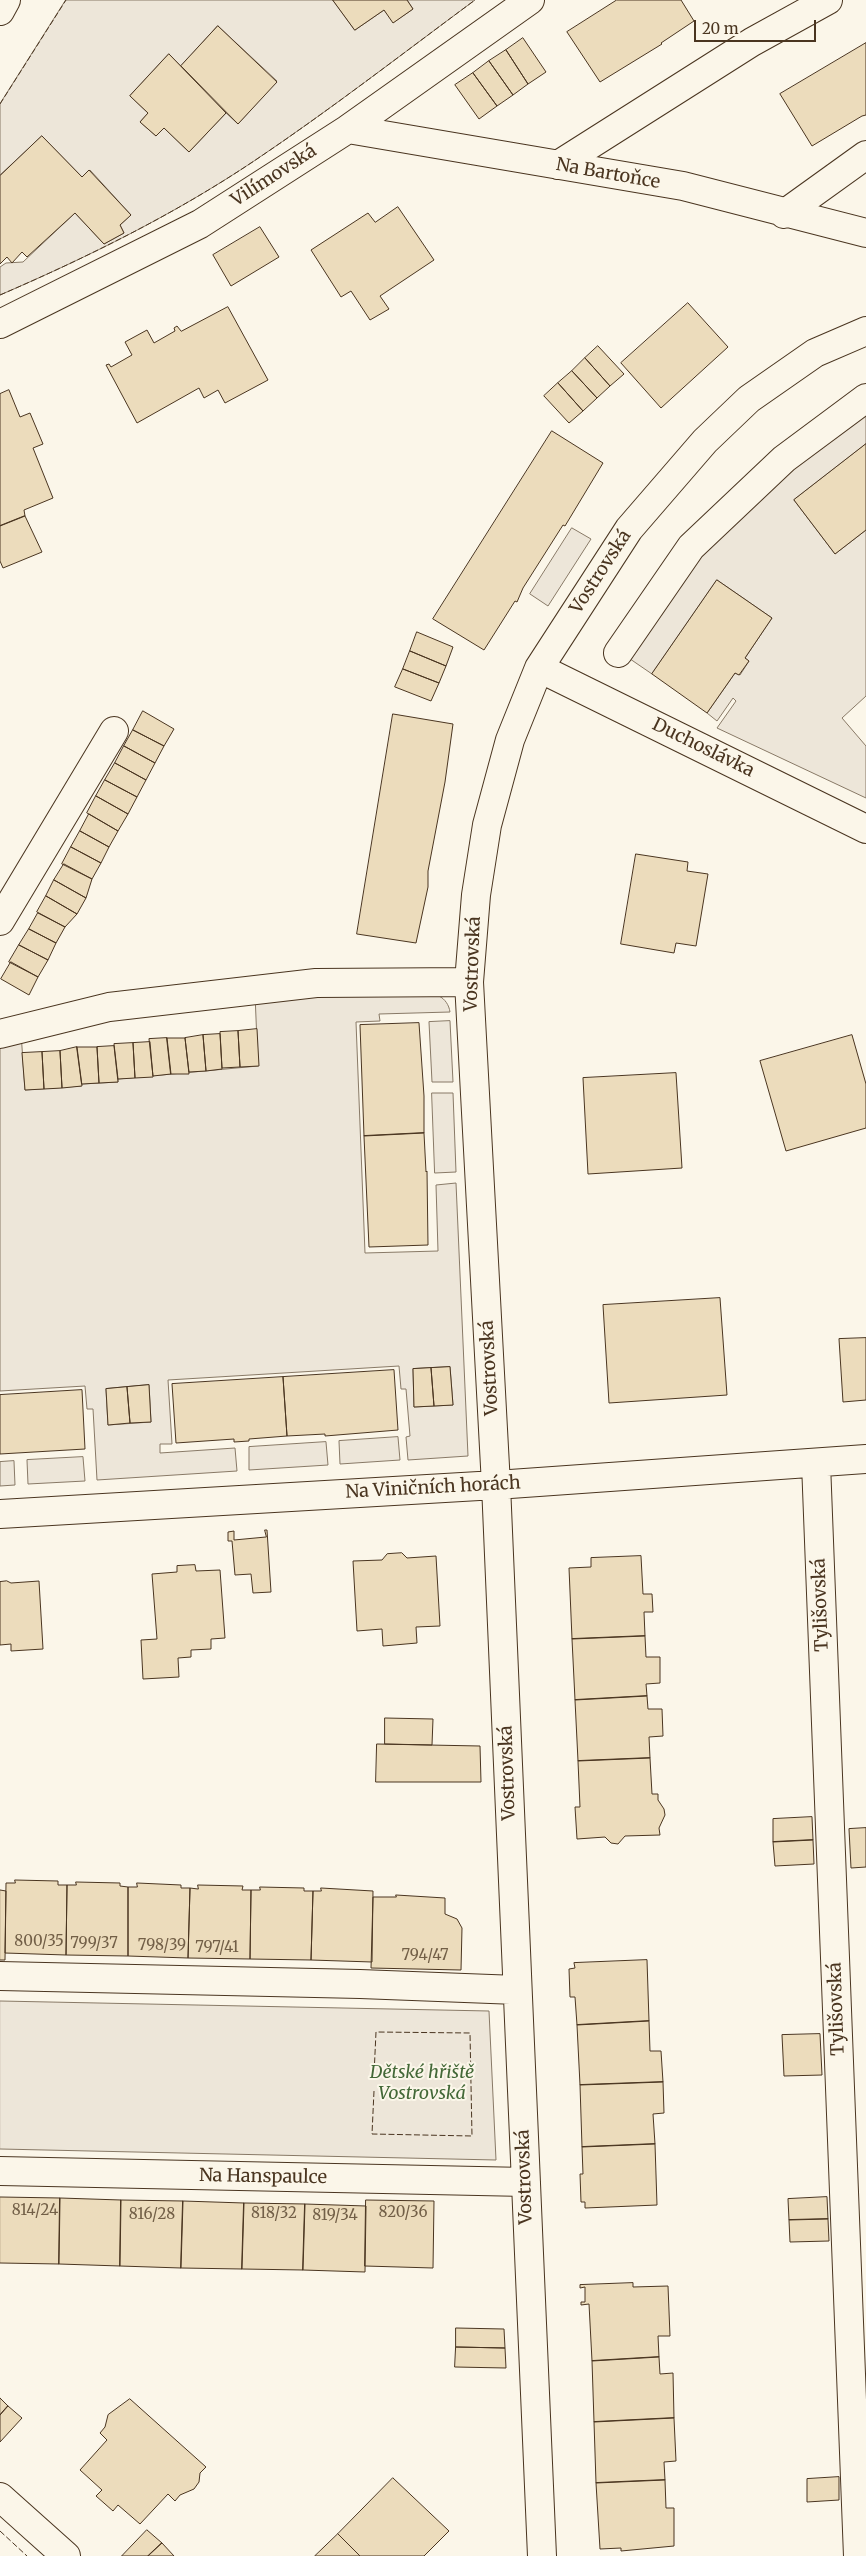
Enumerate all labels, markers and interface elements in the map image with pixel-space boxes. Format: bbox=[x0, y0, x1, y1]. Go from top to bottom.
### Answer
scale bar bbox=[696, 10, 818, 42]
text: 20 m bbox=[702, 19, 739, 38]
street label: Vilímovská bbox=[227, 141, 321, 211]
street label: Na Bartoňce bbox=[554, 154, 662, 194]
street label: Vostrovská bbox=[566, 526, 636, 618]
street label: Duchoslávka bbox=[648, 714, 758, 782]
street label: Vostrovská bbox=[461, 916, 485, 1012]
street label: Vostrovská bbox=[477, 1320, 503, 1416]
street label: Na Viničních horách bbox=[345, 1473, 521, 1503]
street label: Tylišovská bbox=[809, 1558, 833, 1652]
street label: Vostrovská bbox=[496, 1725, 520, 1821]
house number: 800/35 bbox=[14, 1933, 64, 1951]
house number: 799/37 bbox=[70, 1935, 118, 1953]
house number: 798/39 bbox=[138, 1937, 186, 1955]
house number: 797/41 bbox=[195, 1939, 239, 1957]
house number: 794/47 bbox=[402, 1947, 448, 1965]
street label: Tylišovská bbox=[825, 1962, 849, 2056]
park label: Dětské hřiště Vostrovská bbox=[370, 2062, 474, 2104]
street label: Vostrovská bbox=[513, 2129, 537, 2225]
street label: Na Hanspaulce bbox=[199, 2165, 327, 2189]
house number: 814/24 bbox=[12, 2202, 58, 2220]
house number: 820/36 bbox=[378, 2204, 428, 2222]
house number: 818/32 bbox=[251, 2205, 297, 2223]
house number: 816/28 bbox=[129, 2206, 175, 2224]
house number: 819/34 bbox=[312, 2207, 358, 2225]

